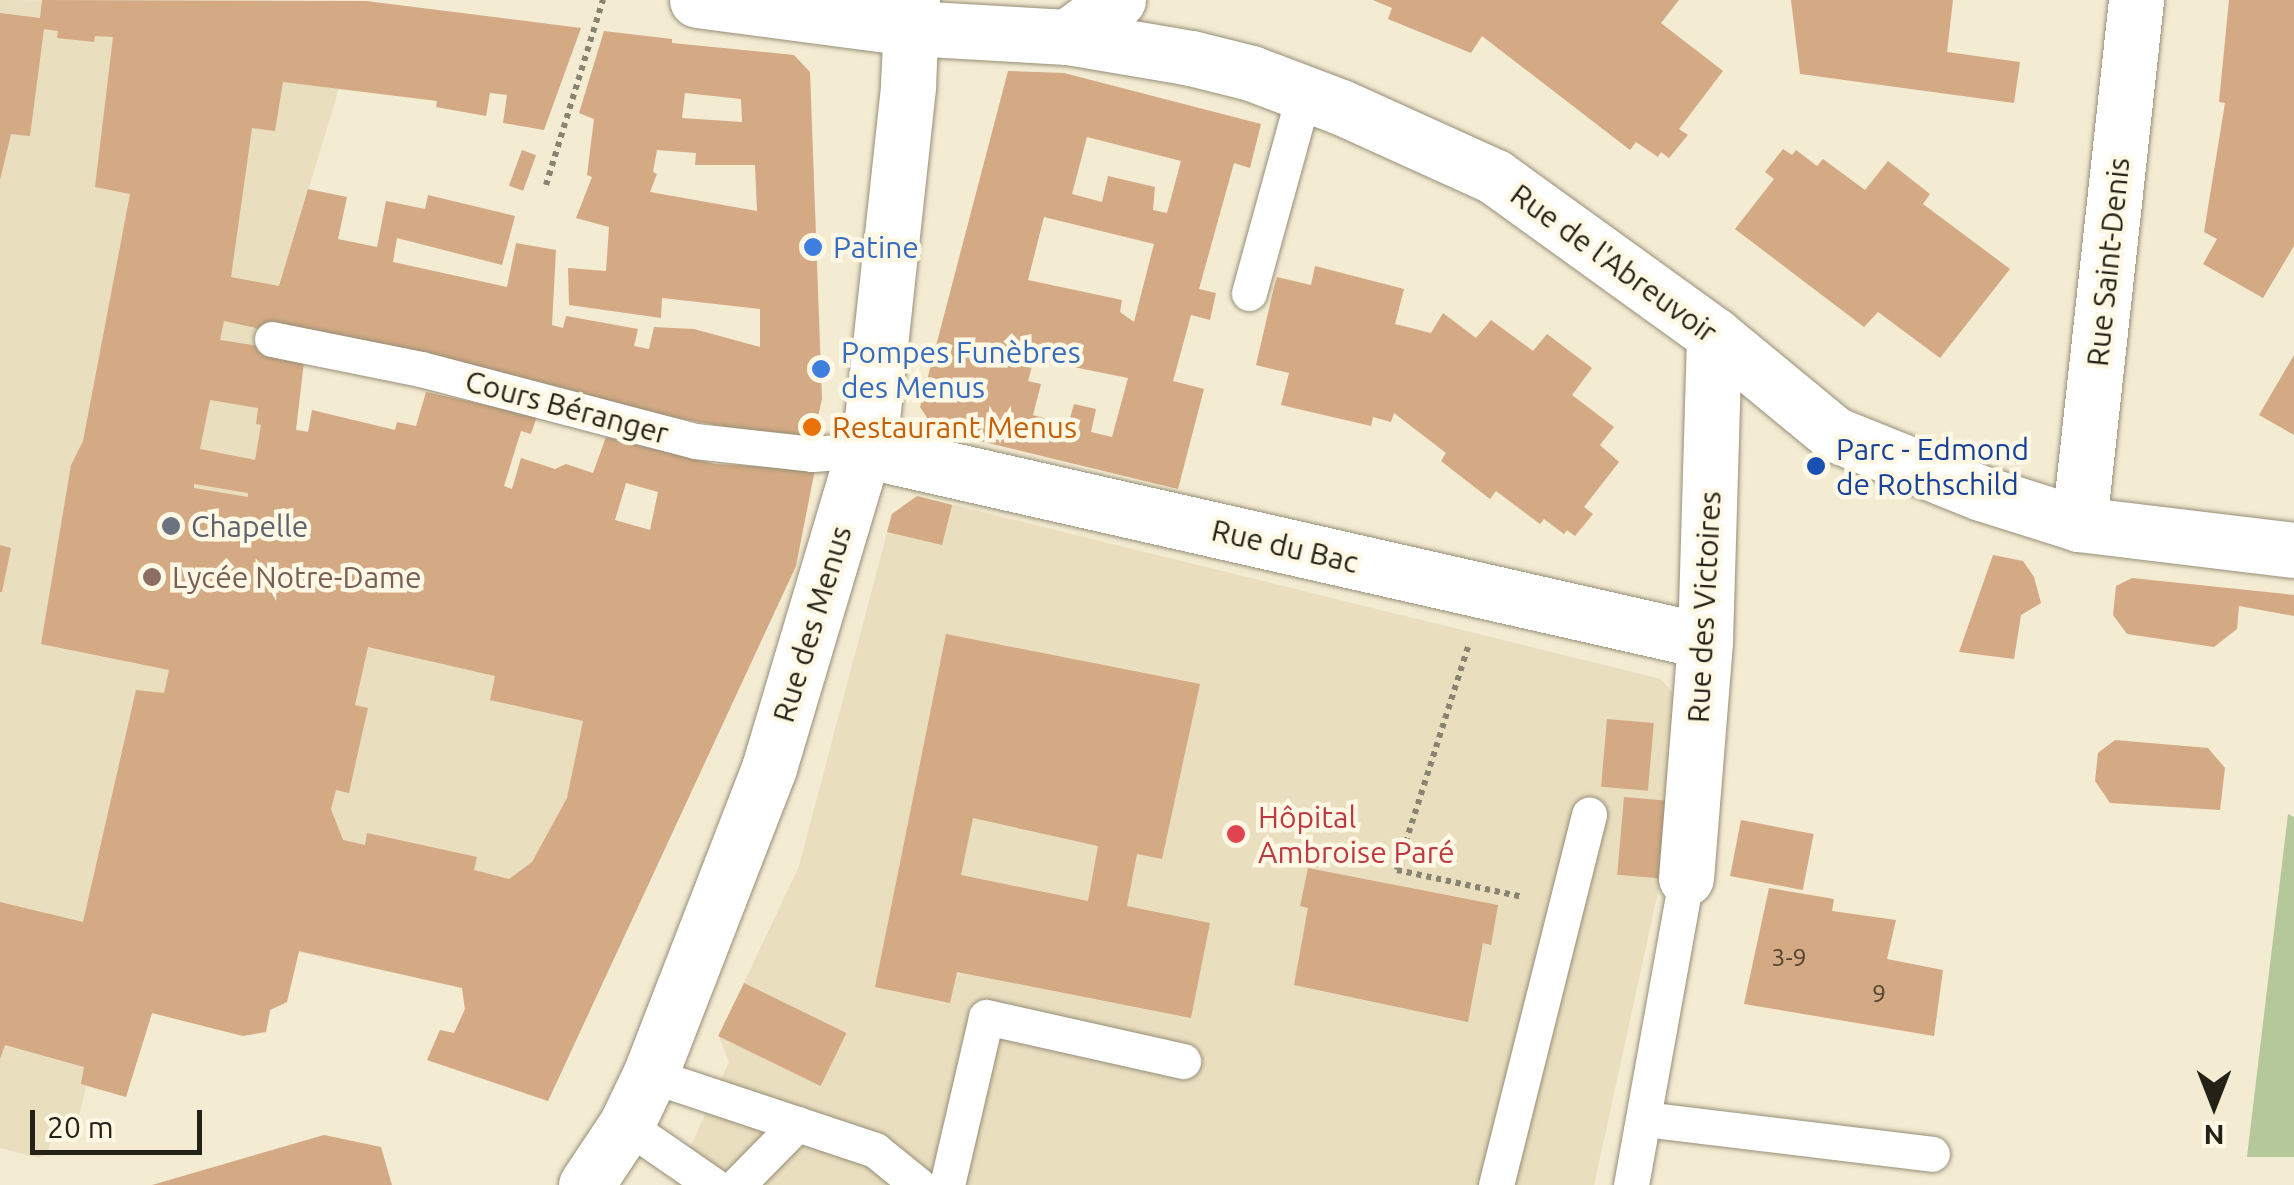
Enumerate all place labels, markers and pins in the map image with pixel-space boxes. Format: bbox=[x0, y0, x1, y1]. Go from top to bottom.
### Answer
place label: Patine bbox=[833, 229, 919, 265]
marker: Patine bbox=[802, 236, 824, 258]
place label: Pompes Funèbres des Menus bbox=[841, 334, 1081, 404]
marker: Pompes Funèbres des Menus bbox=[810, 358, 832, 380]
place label: Restaurant Menus bbox=[832, 409, 1077, 445]
marker: Restaurant Menus bbox=[801, 416, 823, 438]
place label: Parc - Edmond de Rothschild bbox=[1836, 431, 2029, 502]
marker: Parc - Edmond de Rothschild bbox=[1805, 455, 1827, 477]
place label: Chapelle bbox=[191, 508, 308, 544]
marker: Chapelle bbox=[160, 515, 182, 537]
place label: Lycée Notre-Dame bbox=[172, 559, 422, 595]
marker: Lycée Notre-Dame bbox=[141, 566, 163, 588]
place label: Hôpital Ambroise Paré bbox=[1258, 799, 1455, 870]
marker: Hôpital Ambroise Paré bbox=[1223, 821, 1249, 847]

